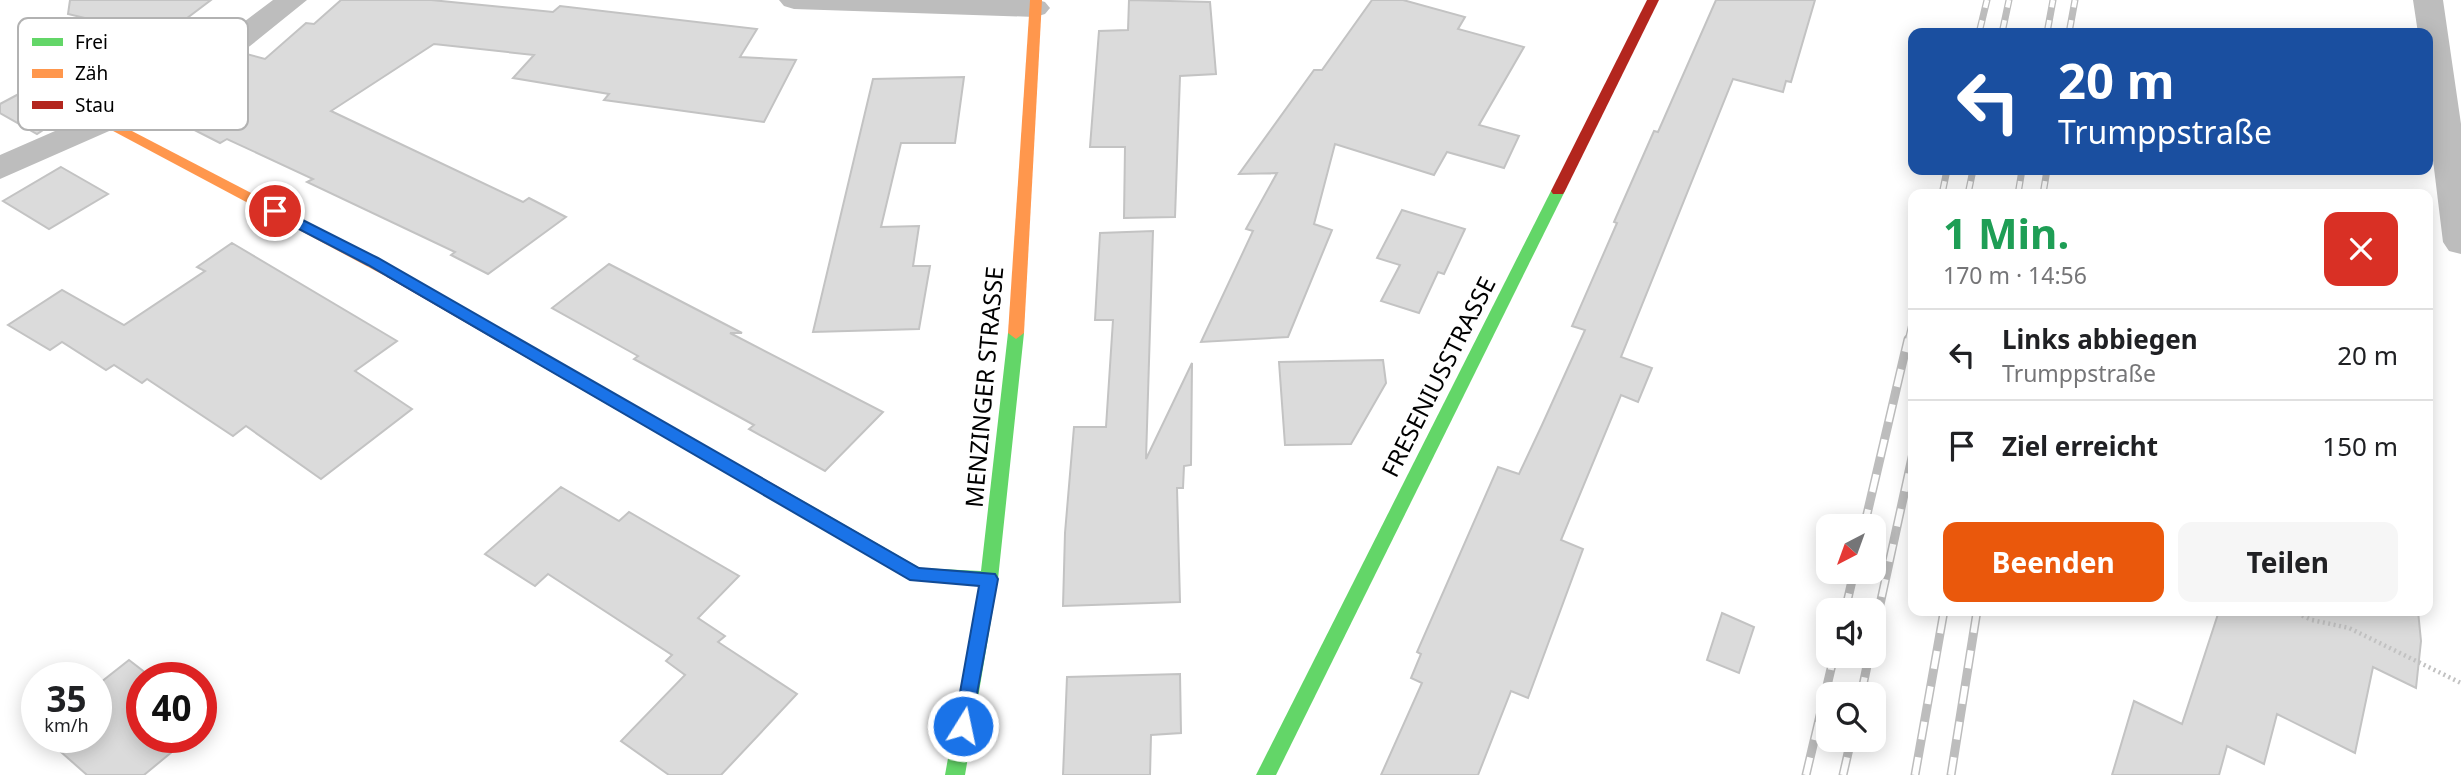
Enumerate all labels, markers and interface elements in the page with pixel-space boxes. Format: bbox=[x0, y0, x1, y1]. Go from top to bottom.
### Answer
legend bbox=[18, 18, 248, 130]
text: Frei bbox=[75, 29, 108, 55]
text: 20 m bbox=[2058, 47, 2175, 113]
icon: left bbox=[1943, 56, 2034, 147]
text: Zäh bbox=[75, 60, 108, 86]
text: Stau bbox=[75, 92, 115, 118]
text: Trumppstraße bbox=[2058, 110, 2272, 153]
pin bbox=[245, 181, 305, 241]
icon: arrive bbox=[256, 192, 294, 230]
text: 1 Min. bbox=[1943, 204, 2069, 261]
button: close bbox=[2324, 212, 2398, 286]
text: 170 m · 14:56 bbox=[1943, 259, 2087, 291]
street label: MENZINGER STRASSE bbox=[957, 265, 1010, 509]
street label: FRESENIUSSTRASSE bbox=[1373, 270, 1502, 482]
text: Links abbiegen bbox=[2002, 321, 2198, 357]
icon: left bbox=[1943, 336, 1981, 374]
text: 20 m bbox=[2337, 337, 2398, 373]
text: Trumppstraße bbox=[2002, 357, 2156, 389]
icon: arrive bbox=[1943, 427, 1981, 465]
text: Ziel erreicht bbox=[2002, 428, 2158, 464]
text: 150 m bbox=[2322, 428, 2398, 464]
north arrow bbox=[1816, 514, 1886, 584]
map controls bbox=[1816, 514, 1886, 752]
button: Beenden bbox=[1943, 522, 2164, 602]
button: Teilen bbox=[2178, 522, 2398, 602]
button: sound bbox=[1816, 598, 1886, 668]
speed limit sign: 40 bbox=[126, 662, 217, 753]
text: 35 bbox=[46, 675, 87, 722]
button: search bbox=[1816, 682, 1886, 752]
position arrow bbox=[926, 689, 1000, 763]
text: km/h bbox=[44, 713, 89, 737]

